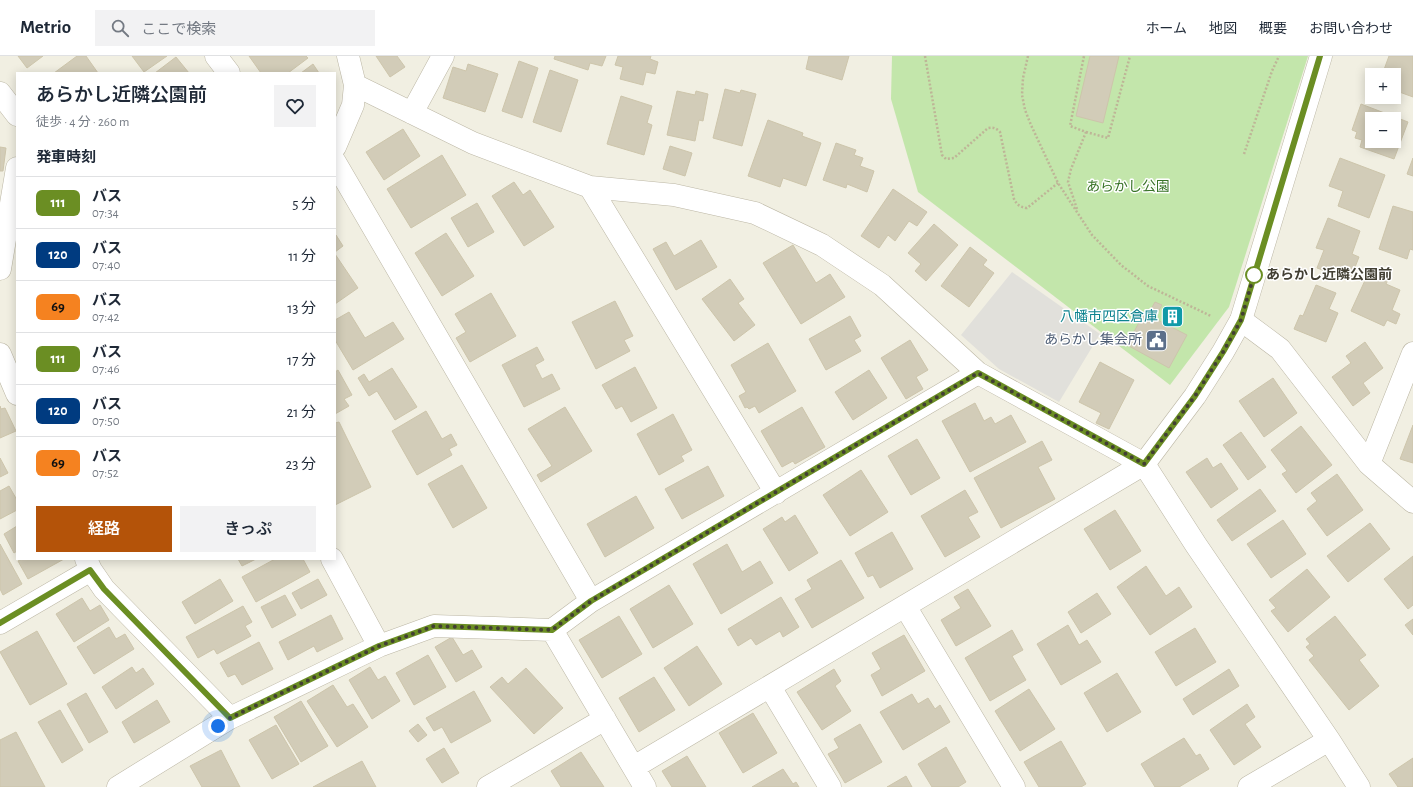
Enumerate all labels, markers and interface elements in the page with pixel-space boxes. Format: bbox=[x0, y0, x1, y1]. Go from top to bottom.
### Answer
search box bbox=[95, 10, 375, 46]
icon: search bbox=[109, 17, 131, 39]
text: Metrio bbox=[20, 18, 71, 37]
text: ここで検索 bbox=[141, 22, 216, 37]
text: ホーム bbox=[1145, 22, 1187, 36]
text: 地図 bbox=[1209, 22, 1237, 36]
text: 概要 bbox=[1259, 22, 1287, 36]
text: お問い合わせ bbox=[1309, 22, 1393, 36]
map controls bbox=[1365, 68, 1401, 148]
button: + bbox=[1365, 68, 1401, 104]
button: heart bbox=[274, 85, 316, 127]
text: あらかし近隣公園前 bbox=[36, 86, 207, 105]
button: − bbox=[1365, 112, 1401, 148]
text: 徒歩 · 4 分 · 260 m bbox=[36, 116, 129, 129]
text: 発車時刻 bbox=[36, 150, 96, 165]
park label: あらかし公園 bbox=[1086, 179, 1170, 194]
text: バス bbox=[92, 189, 122, 204]
text: 111 bbox=[50, 196, 66, 210]
text: 5 分 bbox=[292, 197, 316, 212]
text: 07:34 bbox=[92, 207, 119, 220]
text: バス bbox=[92, 241, 122, 256]
text: 120 bbox=[49, 248, 67, 262]
text: 11 分 bbox=[288, 249, 316, 264]
text: 07:40 bbox=[92, 259, 120, 272]
marker: あらかし近隣公園前 bbox=[1245, 266, 1263, 284]
place label: あらかし近隣公園前 bbox=[1266, 266, 1392, 282]
text: バス bbox=[92, 293, 122, 308]
text: 69 bbox=[51, 300, 65, 314]
text: 13 分 bbox=[287, 301, 316, 316]
building icon: 八幡市四区倉庫 bbox=[1160, 304, 1186, 330]
place label: 八幡市四区倉庫 bbox=[1060, 309, 1158, 324]
text: 07:42 bbox=[92, 311, 119, 324]
public building icon: あらかし集会所 bbox=[1144, 327, 1170, 353]
place label: あらかし集会所 bbox=[1044, 332, 1142, 347]
text: バス bbox=[92, 345, 122, 360]
text: 111 bbox=[50, 352, 66, 366]
text: 17 分 bbox=[287, 353, 316, 368]
text: 07:46 bbox=[92, 363, 120, 376]
text: バス bbox=[92, 397, 122, 412]
text: 120 bbox=[49, 404, 67, 418]
text: 21 分 bbox=[287, 405, 316, 420]
text: 07:50 bbox=[92, 415, 120, 428]
text: バス bbox=[92, 449, 122, 464]
text: 69 bbox=[51, 456, 65, 470]
text: 23 分 bbox=[286, 457, 316, 472]
text: 07:52 bbox=[92, 467, 119, 480]
button: 経路 bbox=[36, 506, 172, 552]
button: きっぷ bbox=[180, 506, 316, 552]
your location bbox=[208, 716, 228, 736]

